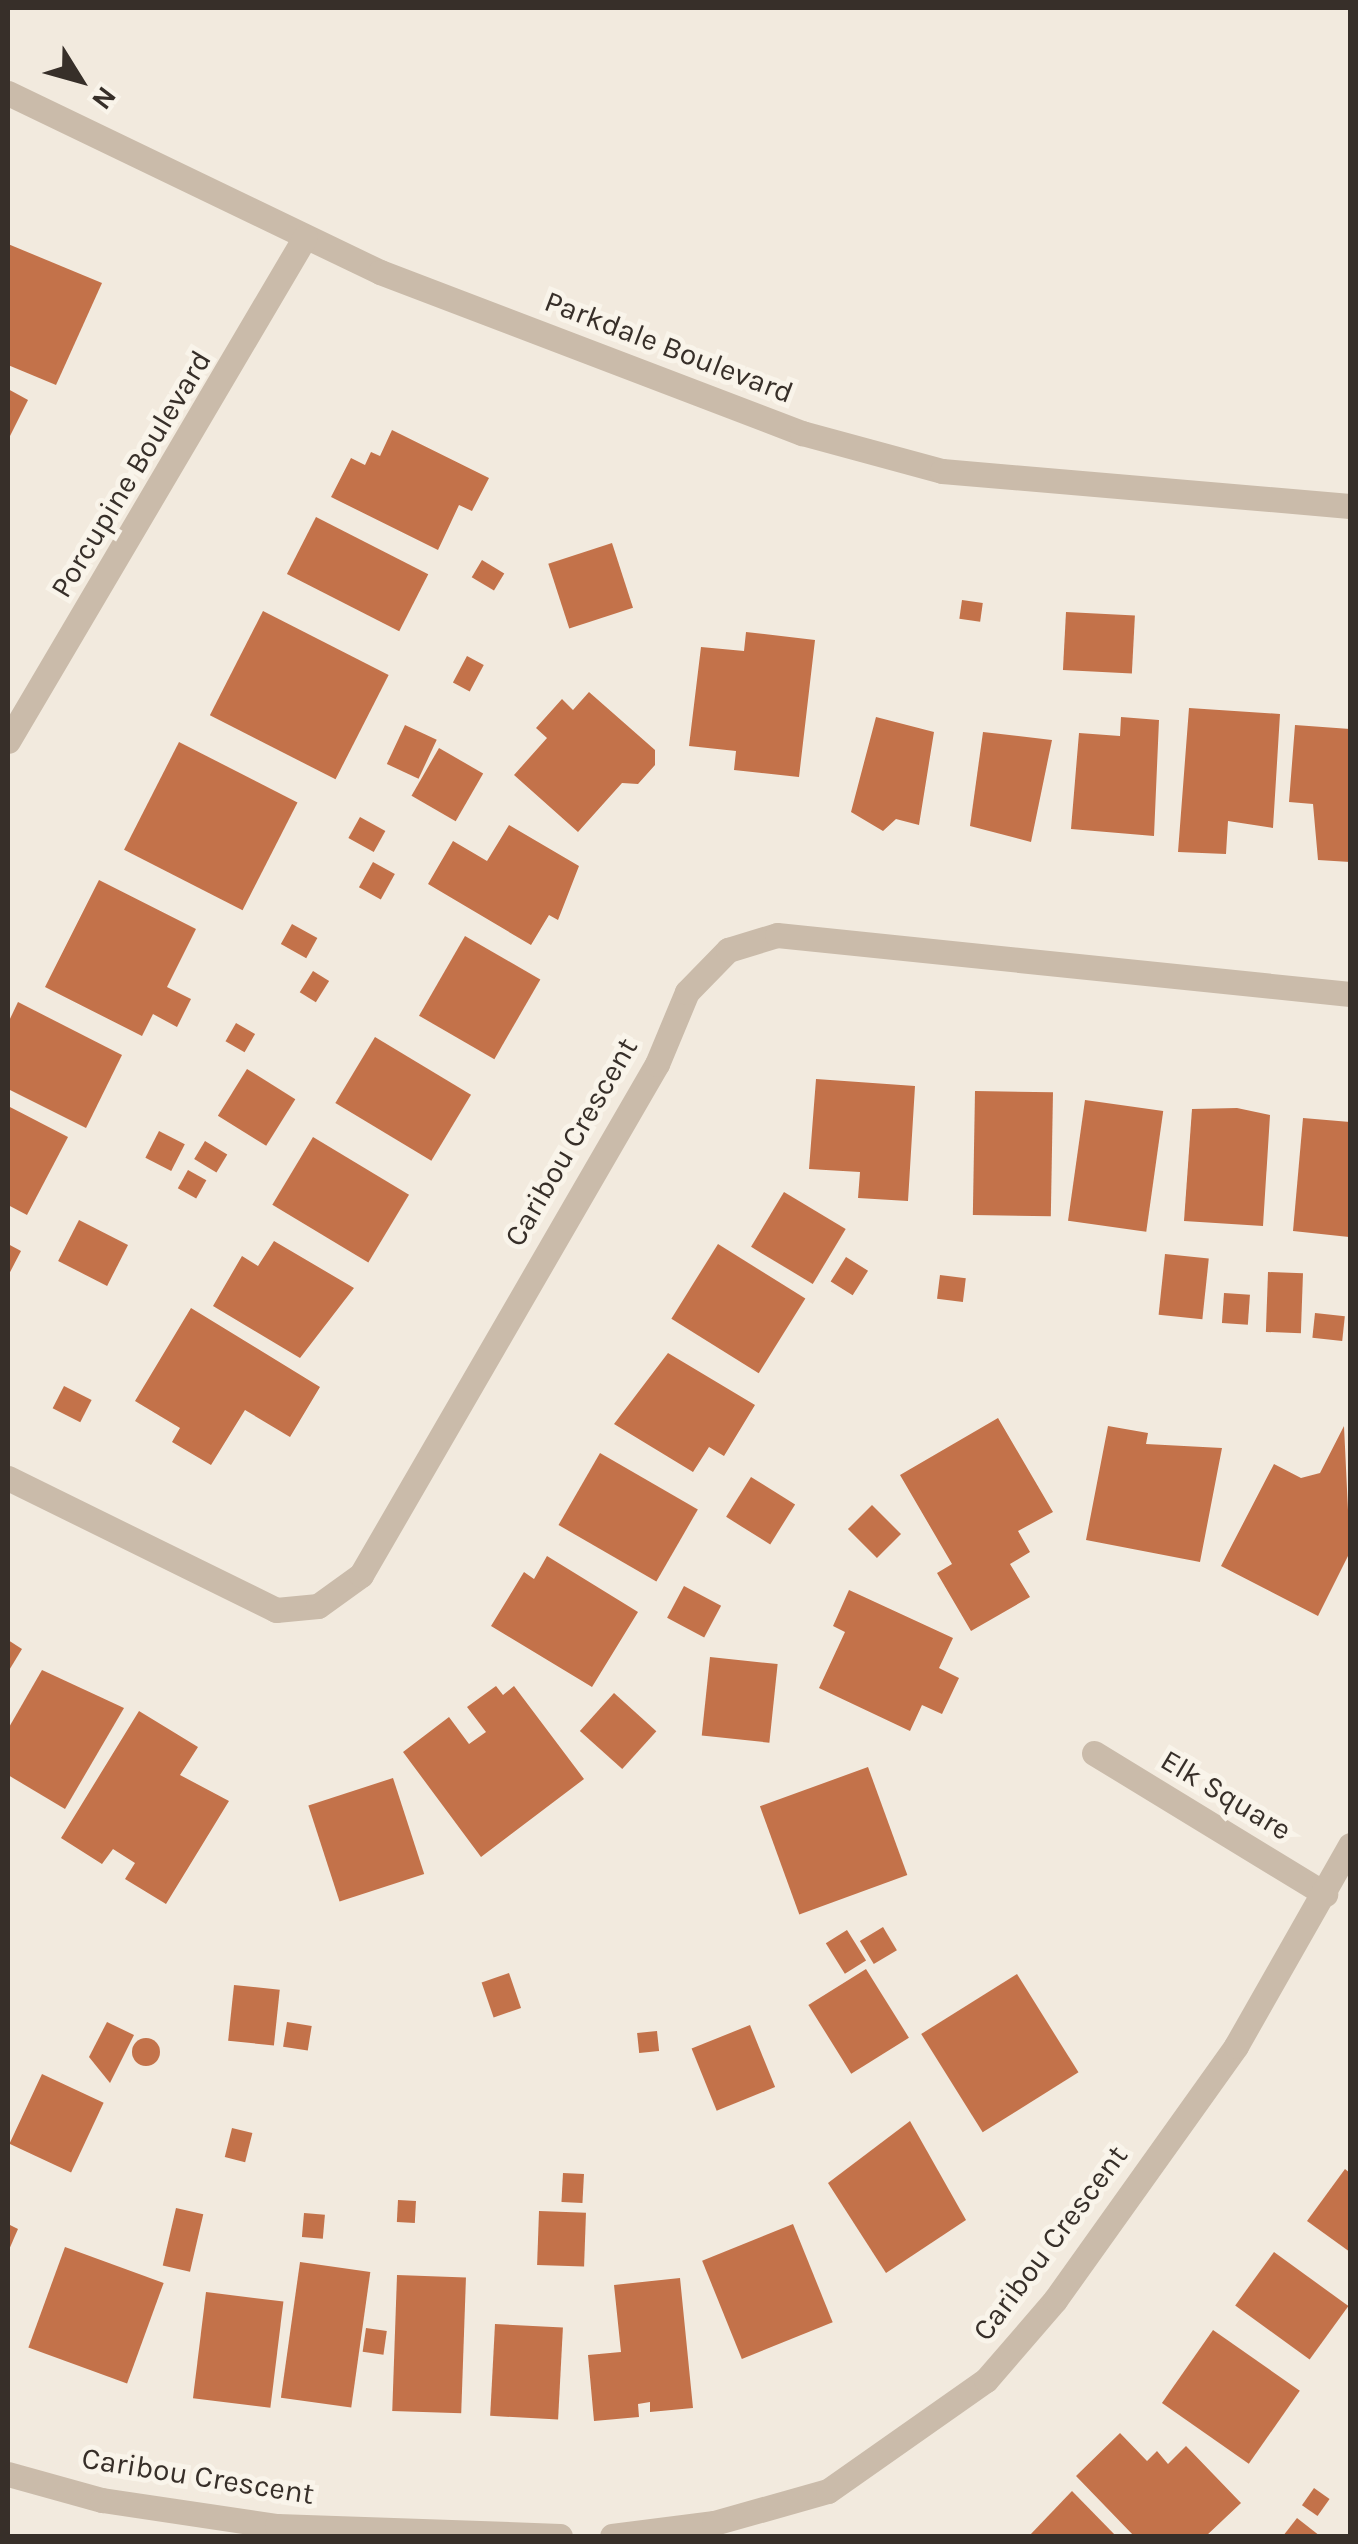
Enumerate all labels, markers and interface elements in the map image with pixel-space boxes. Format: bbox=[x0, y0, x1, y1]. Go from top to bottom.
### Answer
north arrow bbox=[30, 30, 130, 130]
text: N bbox=[85, 80, 124, 116]
street label: Parkdale Boulevard bbox=[540, 283, 798, 411]
street label: Porcupine Boulevard bbox=[43, 344, 219, 604]
street label: Caribou Crescent bbox=[497, 1031, 645, 1253]
street label: Elk Square bbox=[1154, 1742, 1298, 1848]
street label: Caribou Crescent bbox=[965, 2138, 1135, 2348]
street label: Caribou Crescent bbox=[79, 2440, 317, 2512]

